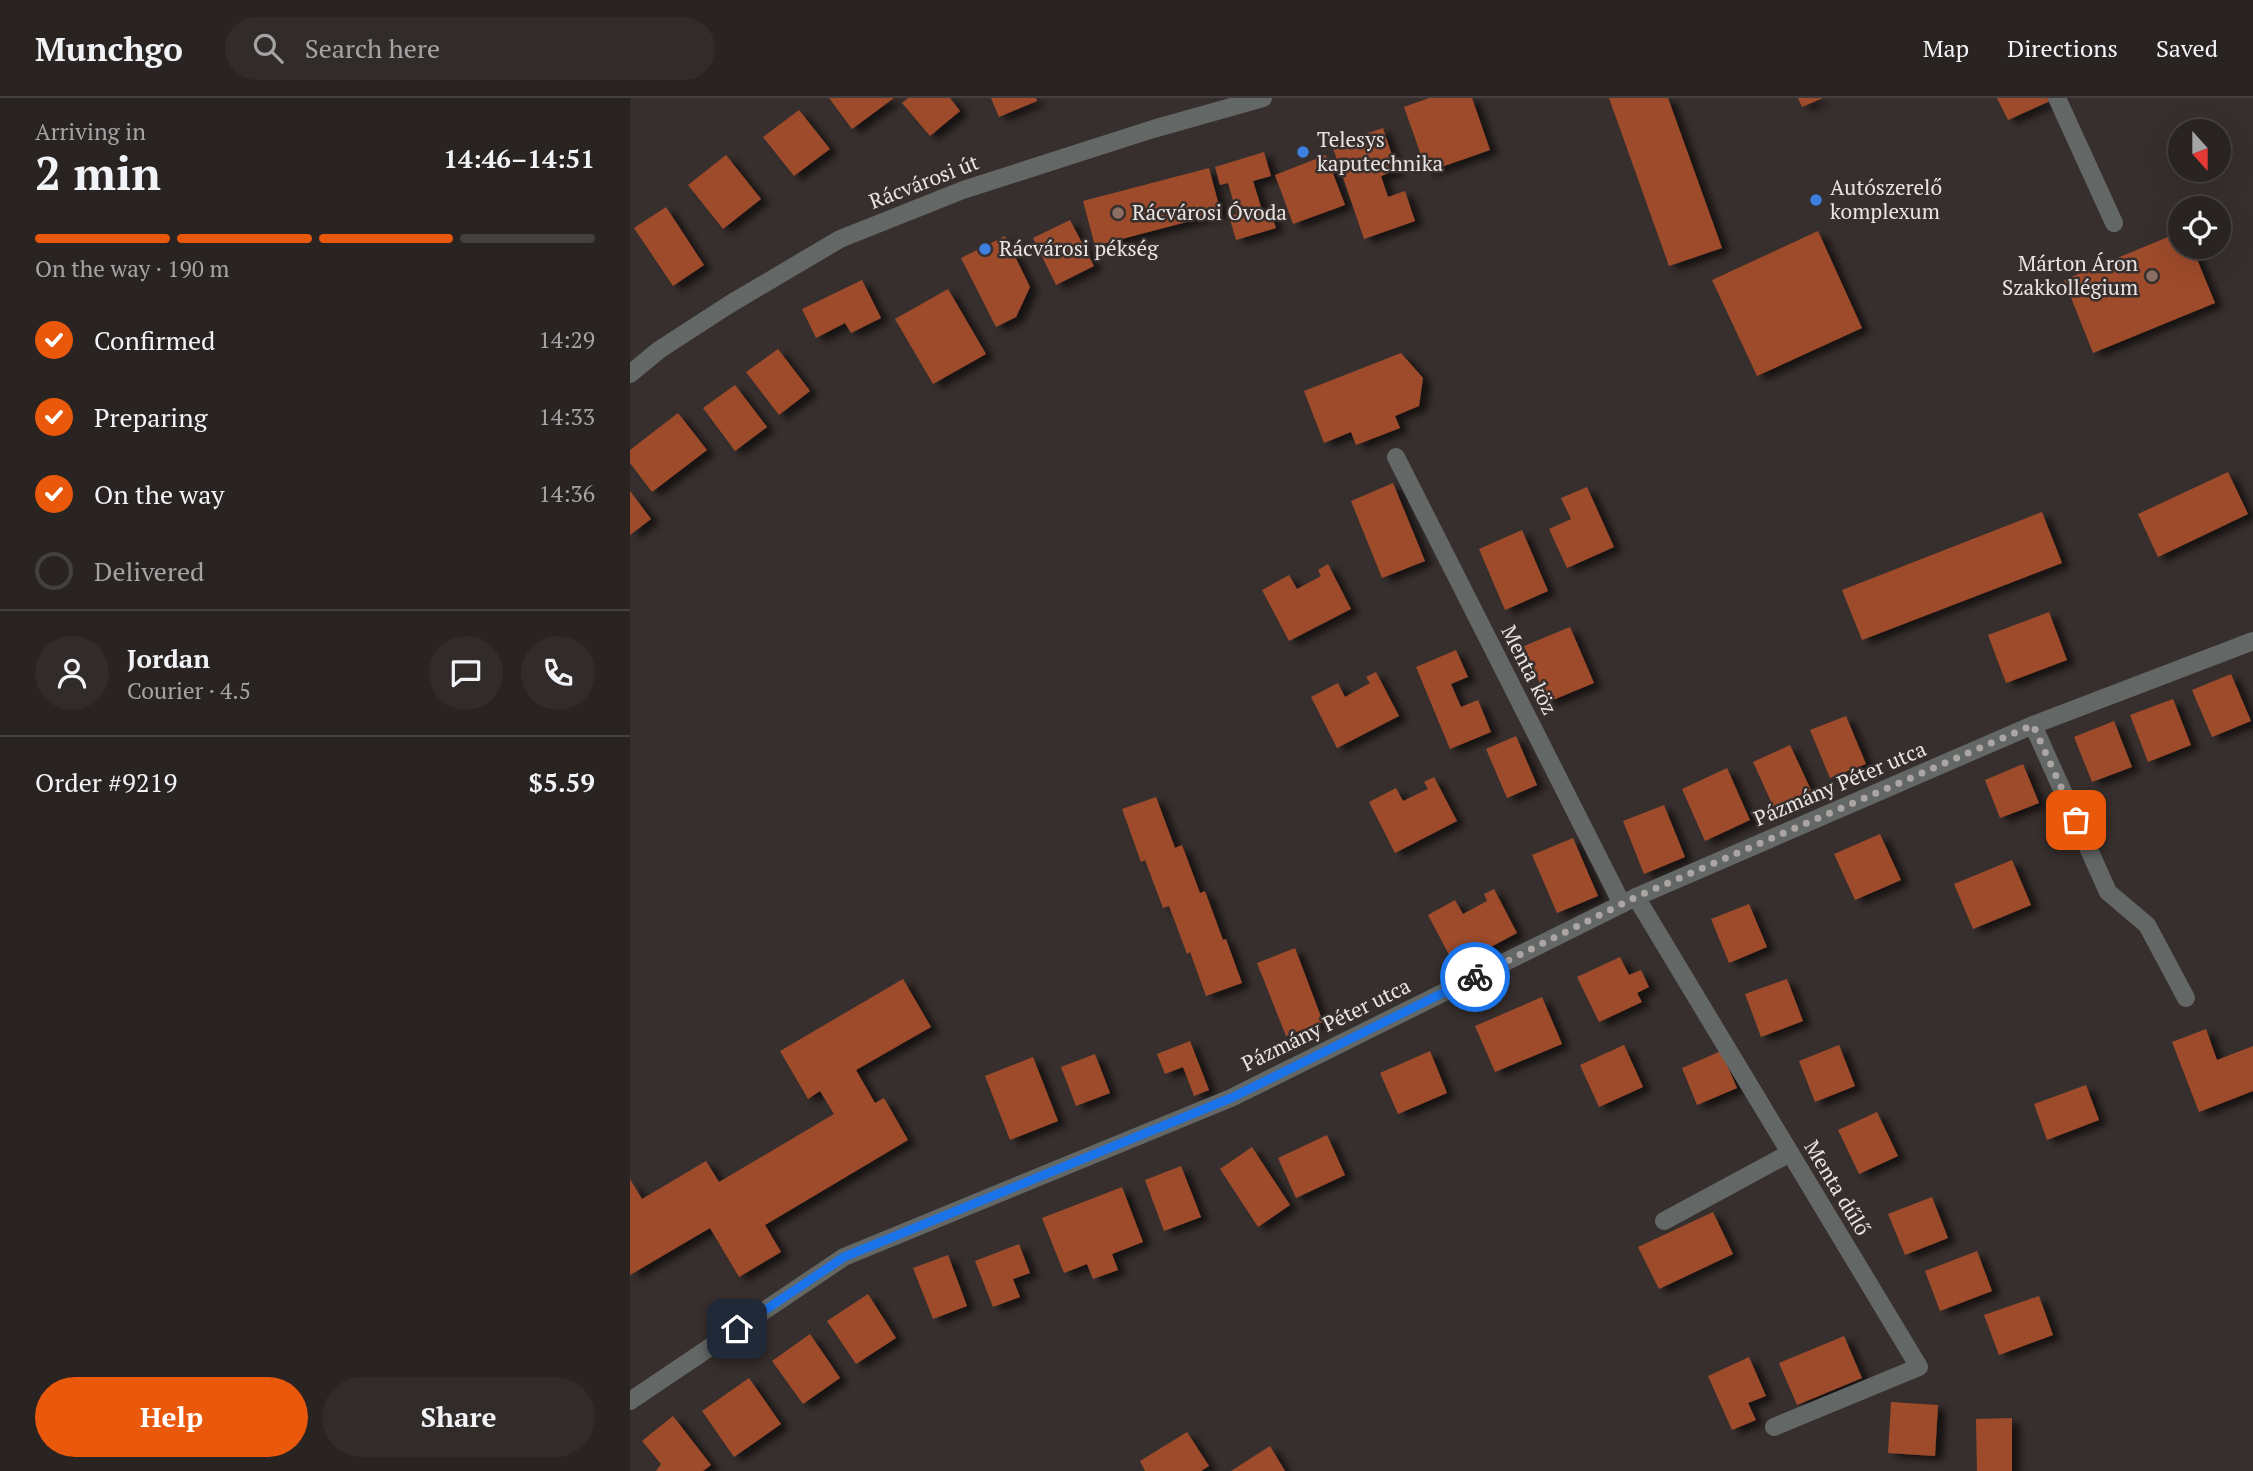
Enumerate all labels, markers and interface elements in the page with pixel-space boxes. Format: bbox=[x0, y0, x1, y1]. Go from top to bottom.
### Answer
search box bbox=[225, 17, 715, 80]
text: Munchgo bbox=[35, 27, 183, 70]
icon: search bbox=[249, 29, 287, 67]
text: Search here bbox=[305, 31, 440, 65]
text: Map bbox=[1923, 32, 1969, 64]
text: Directions bbox=[2007, 32, 2118, 64]
text: Saved bbox=[2156, 32, 2218, 64]
text: Arriving in bbox=[35, 116, 146, 147]
north arrow bbox=[2168, 119, 2231, 182]
map controls bbox=[2168, 119, 2231, 259]
place label: Telesys kaputechnika bbox=[1317, 125, 1443, 177]
text: 14:46–14:51 bbox=[443, 141, 595, 175]
text: 2 min bbox=[35, 142, 161, 203]
marker: Telesys kaputechnika bbox=[1295, 144, 1311, 160]
street label: Rácvárosi út bbox=[865, 147, 983, 215]
place label: Autószerelő komplexum bbox=[1830, 173, 1942, 225]
marker: Autószerelő komplexum bbox=[1808, 192, 1824, 208]
button: locate bbox=[2168, 196, 2231, 259]
place label: Rácvárosi Óvoda bbox=[1132, 198, 1287, 226]
marker: Rácvárosi Óvoda bbox=[1110, 205, 1126, 221]
place label: Rácvárosi pékség bbox=[999, 234, 1159, 262]
marker: Rácvárosi pékség bbox=[977, 241, 993, 257]
place label: Márton Áron Szakkollégium bbox=[2002, 249, 2139, 301]
text: On the way · 190 m bbox=[35, 253, 229, 284]
marker: Márton Áron Szakkollégium bbox=[2144, 268, 2160, 284]
icon: check bbox=[35, 321, 73, 359]
text: Confirmed bbox=[94, 323, 215, 357]
text: 14:29 bbox=[538, 324, 595, 355]
icon: check bbox=[35, 398, 73, 436]
text: Preparing bbox=[94, 400, 207, 434]
text: 14:33 bbox=[538, 401, 595, 432]
icon: check bbox=[35, 475, 73, 513]
text: On the way bbox=[94, 477, 225, 511]
text: 14:36 bbox=[538, 478, 595, 509]
text: Delivered bbox=[94, 554, 204, 588]
street label: Menta köz bbox=[1495, 620, 1564, 719]
button: person bbox=[35, 636, 109, 710]
button: chat bbox=[429, 636, 503, 710]
button: phone bbox=[521, 636, 595, 710]
text: Jordan bbox=[127, 641, 210, 675]
text: Courier · 4.5 bbox=[127, 675, 251, 706]
street label: Pázmány Péter utca bbox=[1749, 734, 1930, 832]
text: Order #9219 bbox=[35, 765, 177, 799]
text: $5.59 bbox=[529, 765, 595, 799]
pin bbox=[2046, 790, 2106, 850]
icon: bag bbox=[2057, 801, 2095, 839]
courier bbox=[1440, 942, 1510, 1012]
icon: bike bbox=[1456, 958, 1494, 996]
street label: Pázmány Péter utca bbox=[1237, 971, 1415, 1077]
street label: Menta dűlő bbox=[1798, 1135, 1877, 1240]
pin bbox=[707, 1299, 767, 1359]
icon: home bbox=[718, 1310, 756, 1348]
button: Help bbox=[35, 1377, 308, 1457]
button: Share bbox=[322, 1377, 595, 1457]

